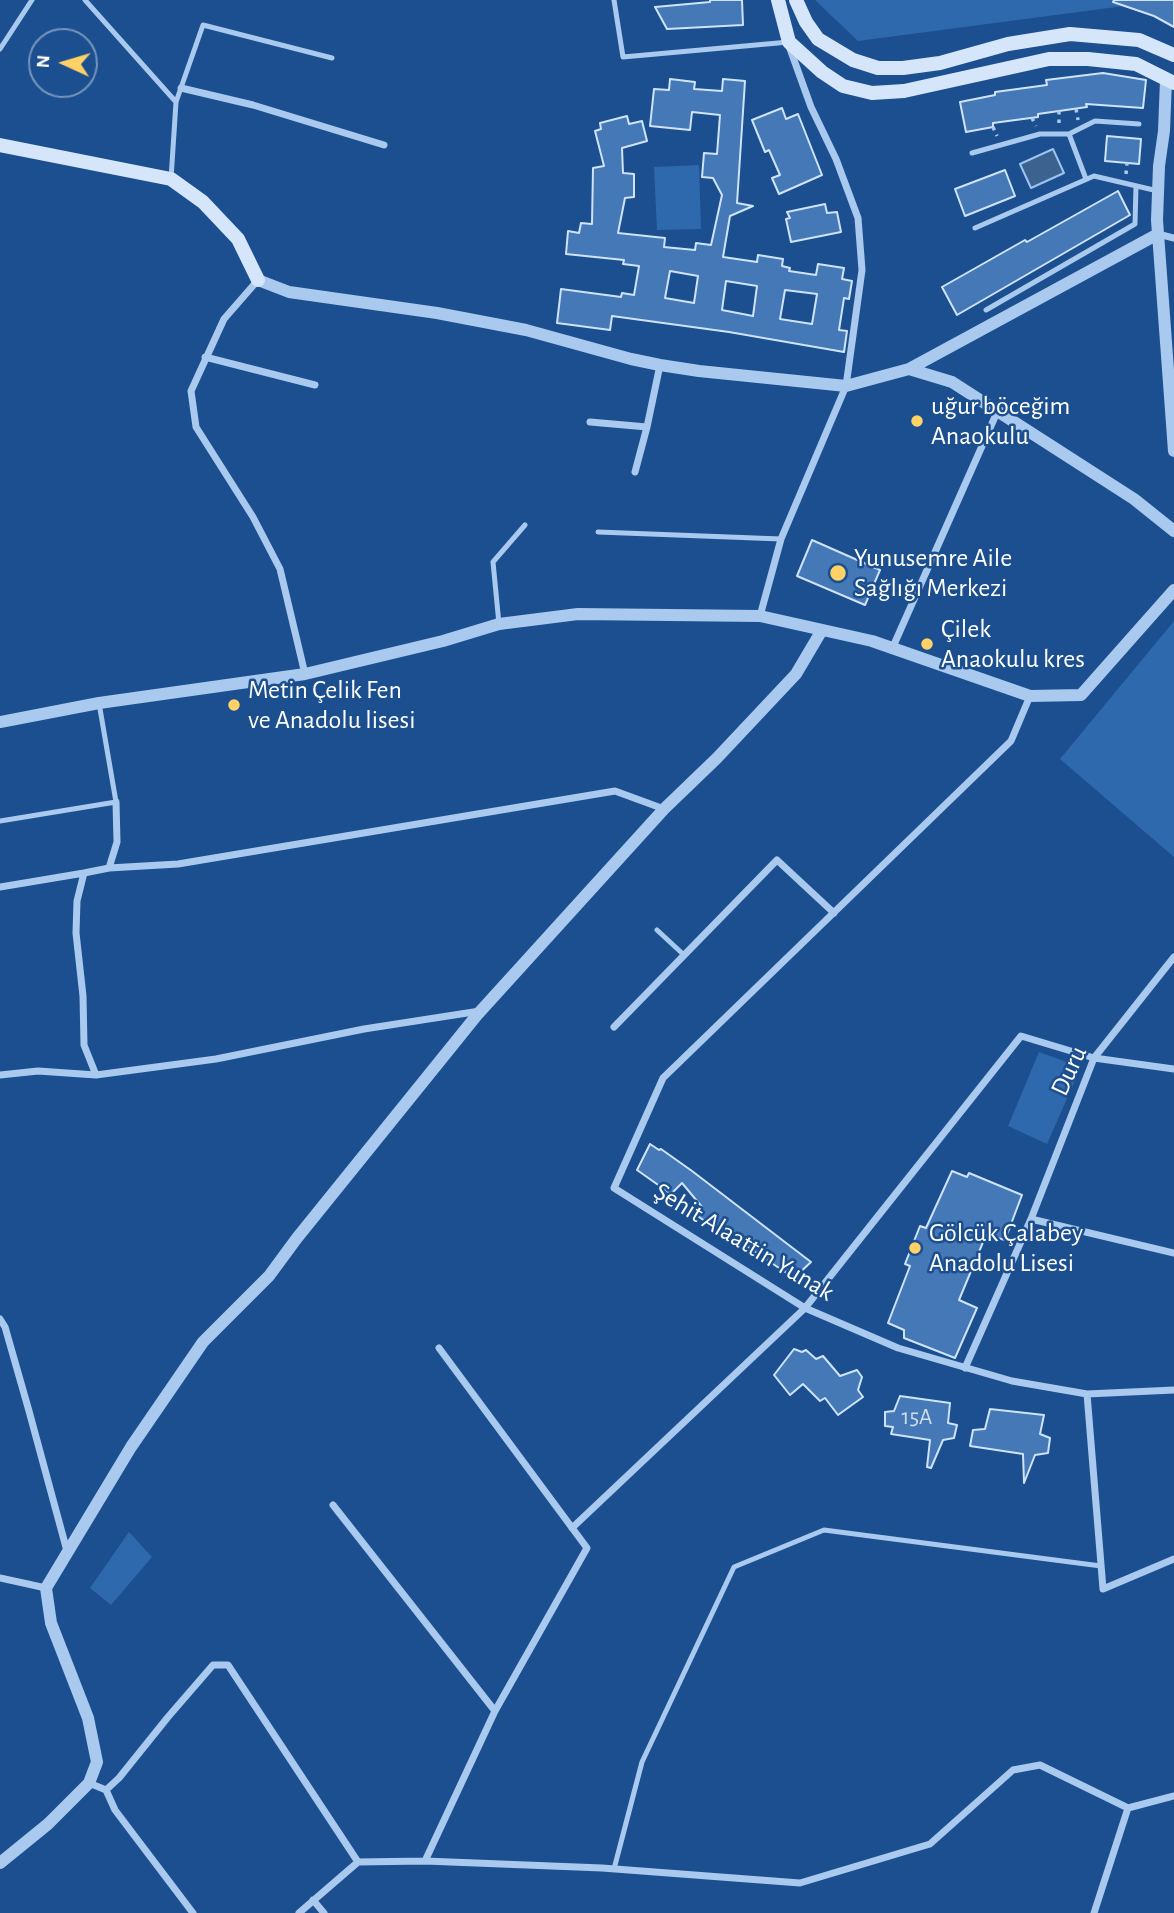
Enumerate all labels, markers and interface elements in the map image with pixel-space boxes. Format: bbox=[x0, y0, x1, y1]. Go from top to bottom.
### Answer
north arrow bbox=[28, 28, 98, 98]
text: N bbox=[34, 54, 53, 69]
place label: uğur böceğim Anaokulu bbox=[931, 390, 1070, 452]
marker: uğur böceğim Anaokulu bbox=[909, 413, 925, 429]
place label: Yunusemre Aile Sağlığı Merkezi bbox=[854, 542, 1012, 604]
marker: Yunusemre Aile Sağlığı Merkezi bbox=[828, 563, 848, 583]
place label: Çilek Anaokulu kres bbox=[941, 613, 1085, 674]
marker: Çilek Anaokulu kres bbox=[919, 636, 935, 652]
place label: Metin Çelik Fen ve Anadolu lisesi bbox=[248, 674, 416, 736]
marker: Metin Çelik Fen ve Anadolu lisesi bbox=[226, 697, 242, 713]
street label: Duru bbox=[1044, 1041, 1094, 1101]
street label: Şehit Alaattin Yunak bbox=[648, 1176, 840, 1308]
place label: Gölcük Çalabey Anadolu Lisesi bbox=[929, 1217, 1083, 1278]
marker: Gölcük Çalabey Anadolu Lisesi bbox=[907, 1240, 923, 1256]
house number: 15A bbox=[902, 1403, 932, 1431]

